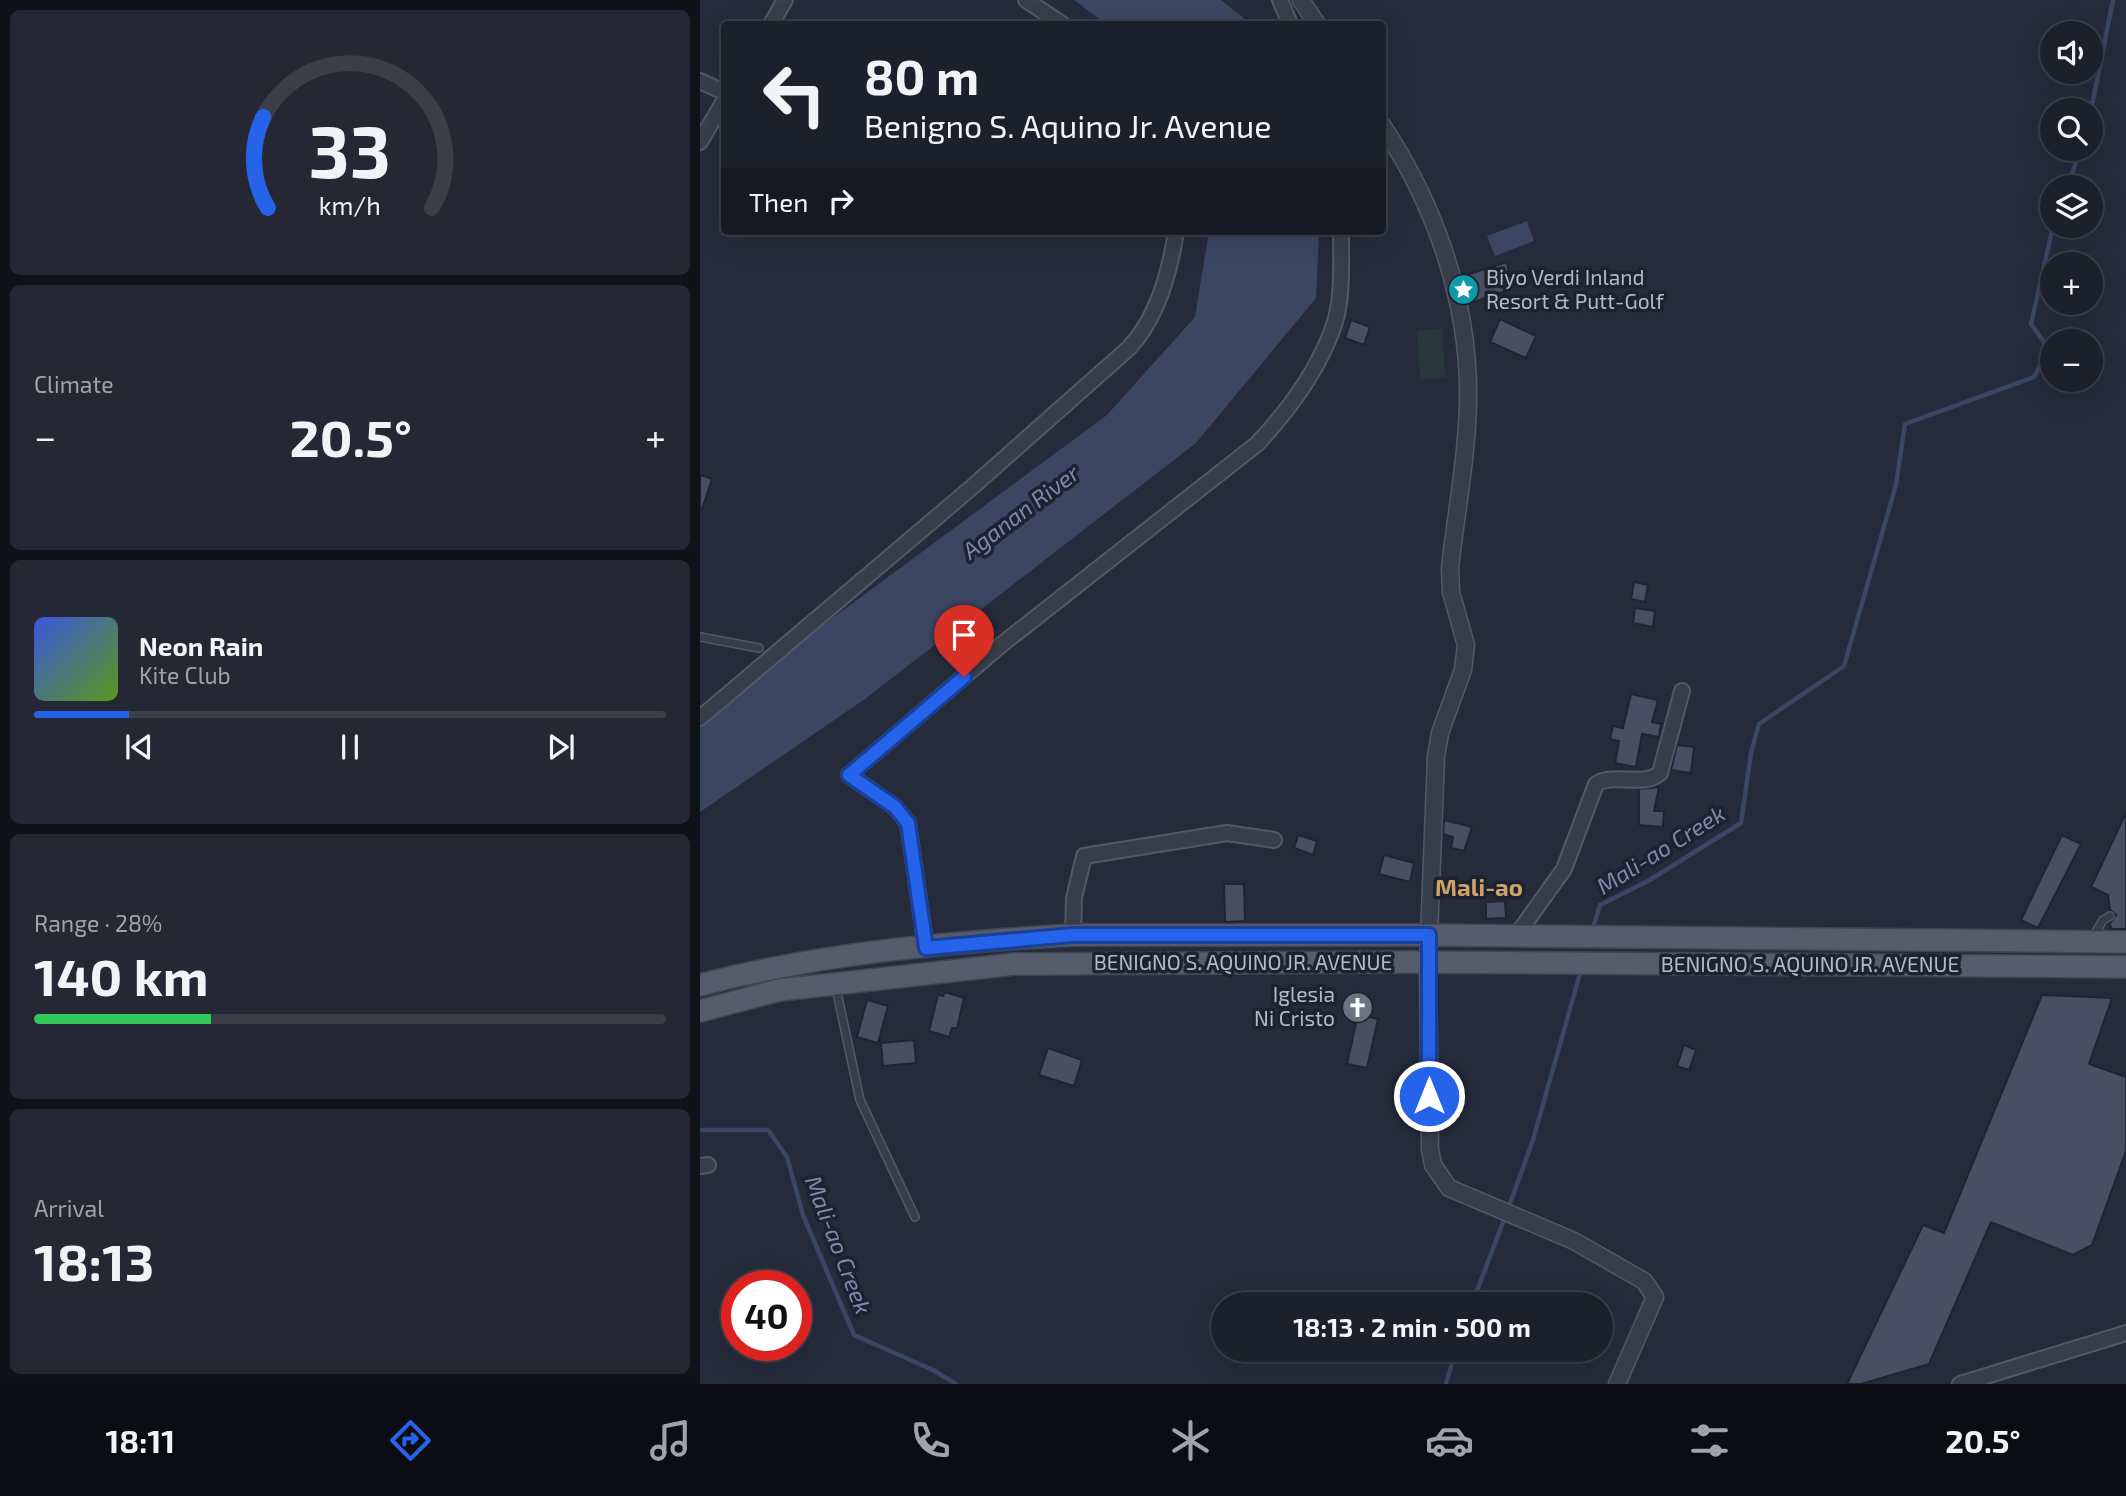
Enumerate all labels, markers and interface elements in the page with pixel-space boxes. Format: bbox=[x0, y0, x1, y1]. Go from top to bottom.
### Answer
map controls bbox=[2040, 21, 2103, 392]
button: sound bbox=[2040, 21, 2103, 84]
text: 80 m bbox=[864, 46, 979, 105]
icon: left bbox=[749, 49, 840, 140]
button: search bbox=[2040, 98, 2103, 161]
text: 33 bbox=[309, 106, 391, 194]
text: Benigno S. Aquino Jr. Avenue bbox=[864, 106, 1271, 144]
button: layers bbox=[2040, 175, 2103, 238]
icon: right bbox=[822, 182, 860, 220]
text: Then bbox=[749, 186, 808, 217]
text: km/h bbox=[319, 190, 381, 220]
button: + bbox=[2040, 252, 2103, 315]
place label: Biyo Verdi Inland Resort & Putt-Golf bbox=[1486, 264, 1665, 313]
place icon: Biyo Verdi Inland Resort & Putt-Golf bbox=[1446, 273, 1480, 307]
button: − bbox=[2040, 329, 2103, 392]
text: Climate bbox=[34, 370, 114, 398]
text: 20.5° bbox=[289, 405, 412, 467]
text: − bbox=[34, 413, 56, 459]
text: + bbox=[645, 413, 666, 459]
water label: Aganan River bbox=[956, 458, 1085, 565]
pin bbox=[934, 605, 994, 677]
icon: arrive bbox=[945, 616, 983, 654]
text: Neon Rain bbox=[139, 630, 263, 661]
text: Kite Club bbox=[139, 661, 231, 689]
icon: previous bbox=[120, 728, 158, 766]
icon: pause bbox=[331, 728, 369, 766]
icon: next bbox=[542, 728, 580, 766]
water label: Mali-ao Creek bbox=[1591, 799, 1730, 900]
district label: Mali-ao bbox=[1435, 872, 1523, 901]
text: Range · 28% bbox=[34, 909, 162, 937]
text: 140 km bbox=[34, 944, 209, 1006]
street label: BENIGNO S. AQUINO JR. AVENUE bbox=[1094, 949, 1392, 975]
street label: BENIGNO S. AQUINO JR. AVENUE bbox=[1661, 951, 1959, 977]
place label: Iglesia Ni Cristo bbox=[1254, 981, 1335, 1030]
church icon: Iglesia Ni Cristo bbox=[1341, 990, 1375, 1024]
position arrow bbox=[1392, 1059, 1466, 1133]
water label: Mali-ao Creek bbox=[800, 1172, 878, 1318]
text: Arrival bbox=[34, 1194, 104, 1222]
text: 18:13 bbox=[34, 1229, 154, 1291]
speed limit sign: 40 bbox=[721, 1270, 812, 1361]
text: 18:13 · 2 min · 500 m bbox=[1293, 1311, 1531, 1342]
icon: directions bbox=[386, 1416, 435, 1465]
icon: music bbox=[646, 1416, 695, 1465]
icon: phone bbox=[906, 1416, 955, 1465]
icon: climate bbox=[1166, 1416, 1215, 1465]
icon: car bbox=[1425, 1416, 1474, 1465]
icon: filters bbox=[1685, 1416, 1734, 1465]
text: 18:11 bbox=[105, 1421, 175, 1459]
text: 20.5° bbox=[1945, 1421, 2020, 1459]

